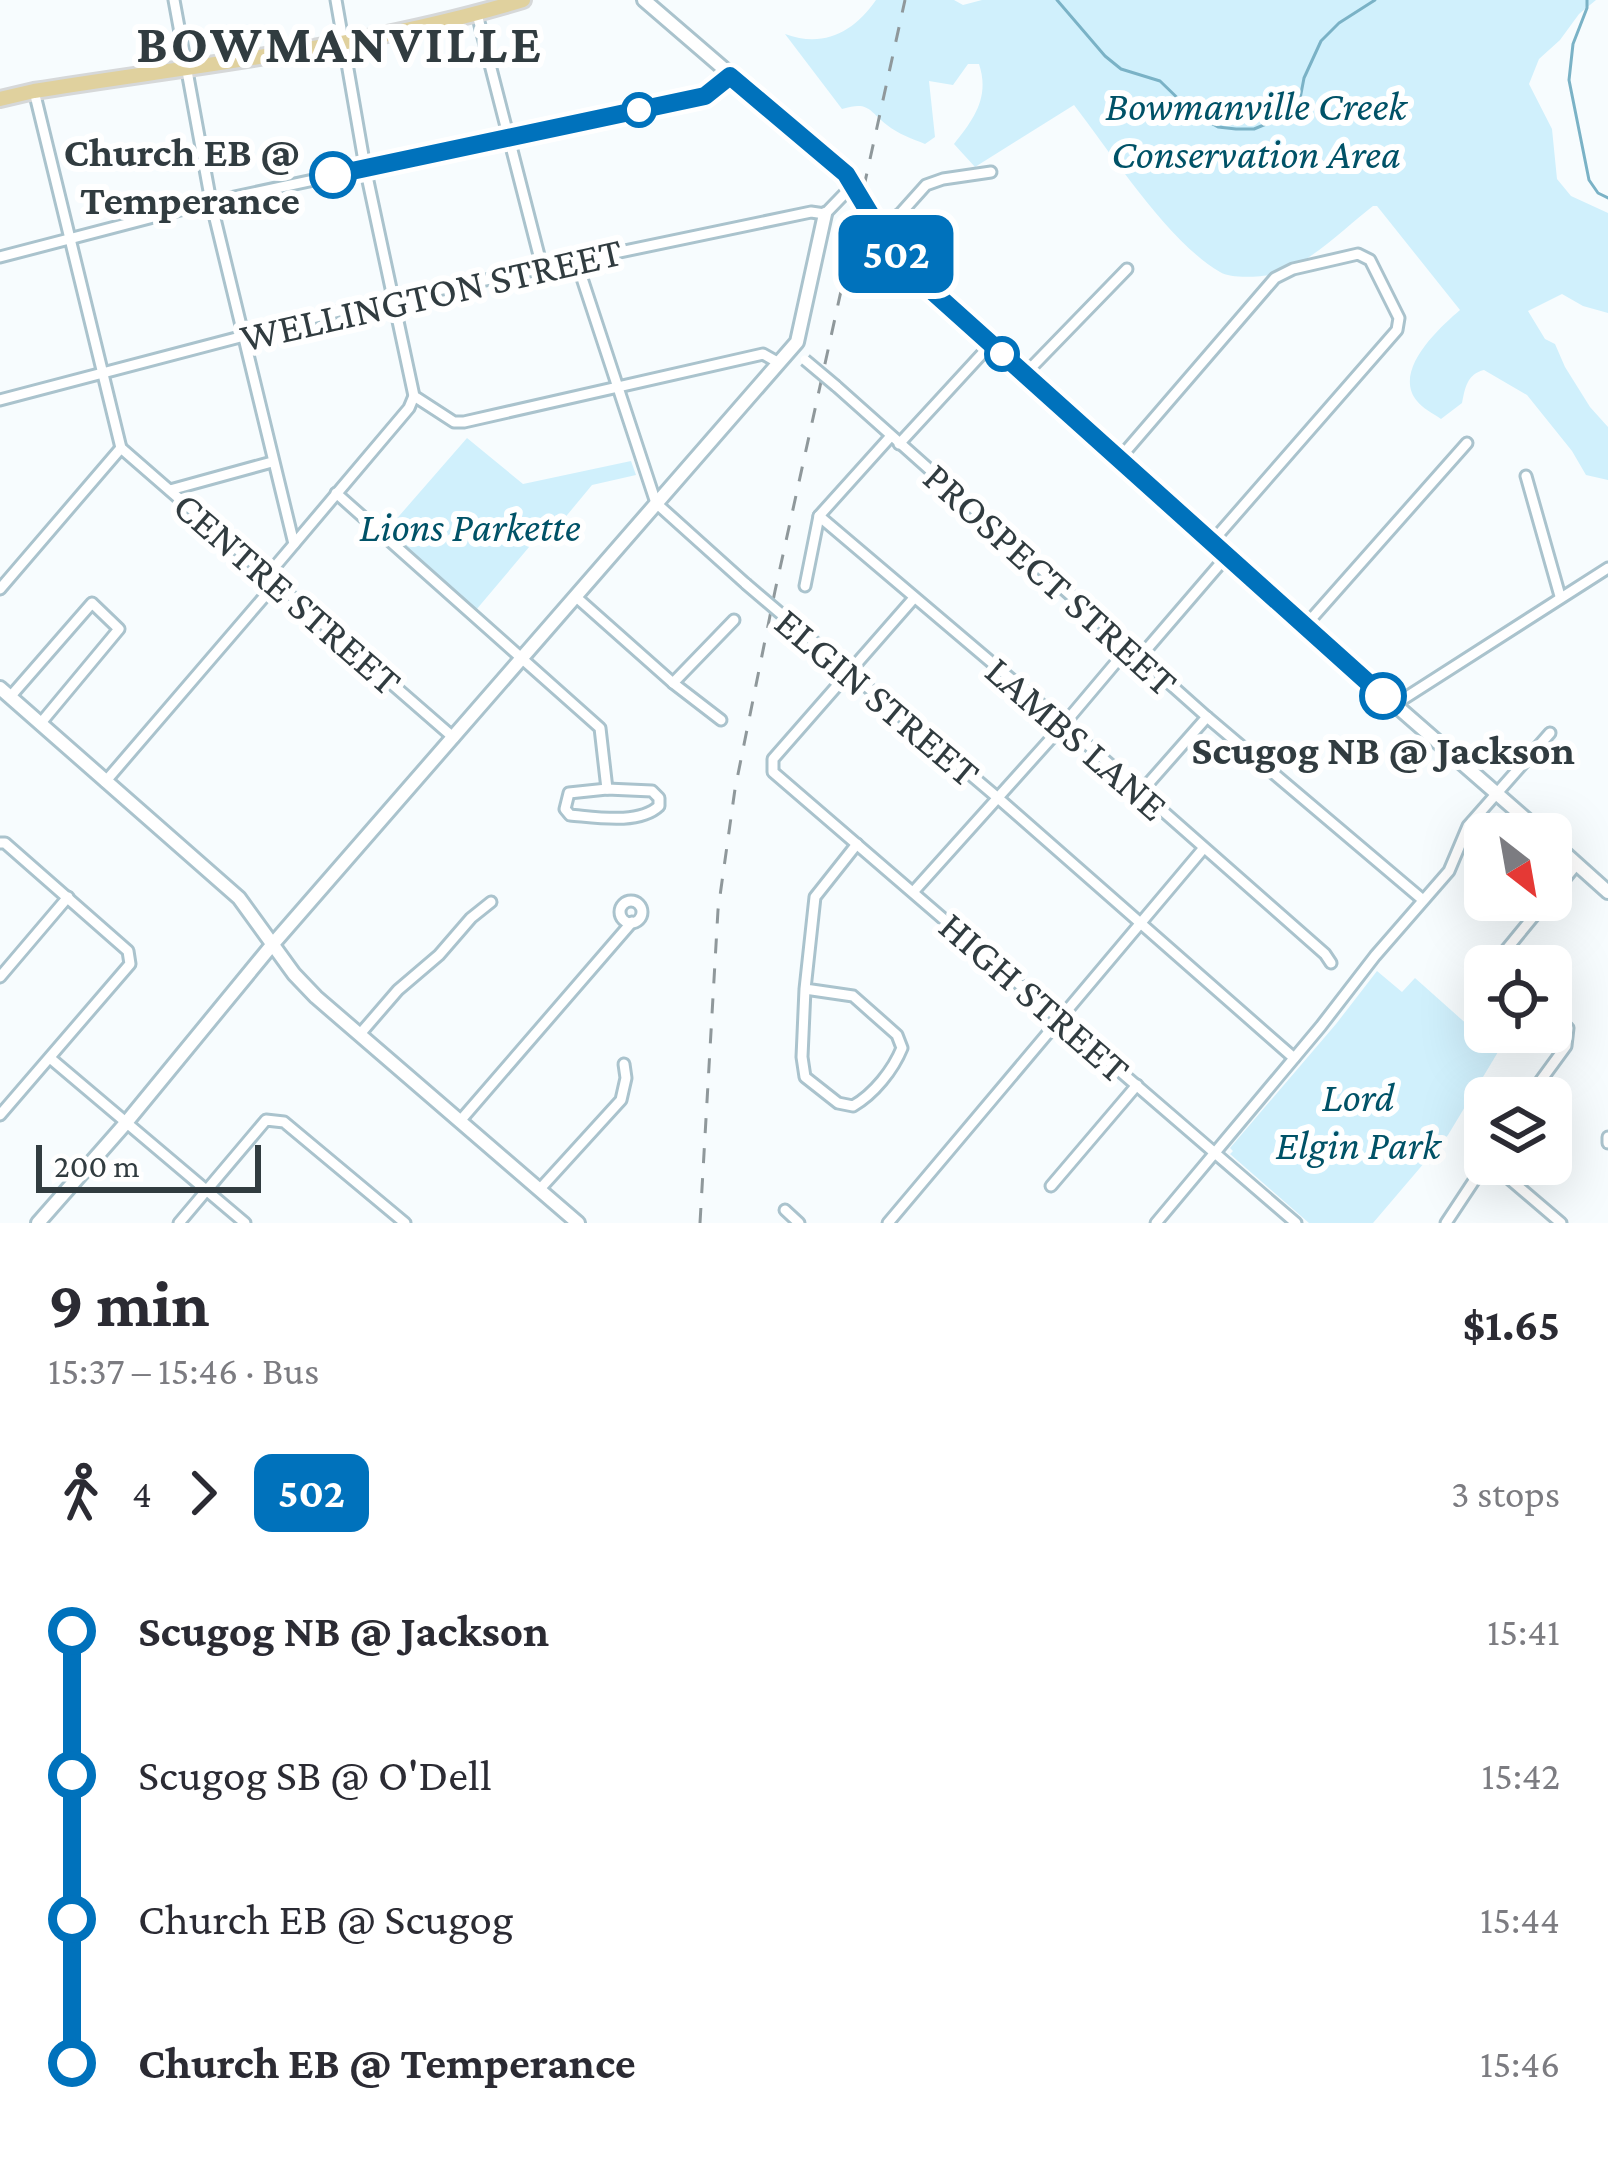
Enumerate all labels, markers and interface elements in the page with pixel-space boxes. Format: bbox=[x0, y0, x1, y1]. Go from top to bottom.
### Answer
district label: BOWMANVILLE bbox=[136, 14, 544, 74]
park label: Bowmanville Creek Conservation Area bbox=[1105, 82, 1408, 177]
unlabelled marker bbox=[623, 94, 655, 126]
place label: Church EB @ Temperance bbox=[63, 128, 300, 223]
marker: Church EB @ Temperance bbox=[311, 153, 355, 197]
line badge: 502 bbox=[827, 215, 965, 293]
street label: WELLINGTON STREET bbox=[236, 227, 627, 361]
text: 502 bbox=[862, 230, 930, 277]
unlabelled marker bbox=[986, 338, 1018, 370]
street label: PROSPECT STREET bbox=[915, 453, 1188, 705]
street label: CENTRE STREET bbox=[165, 481, 411, 705]
park label: Lions Parkette bbox=[359, 503, 581, 550]
street label: ELGIN STREET bbox=[766, 598, 990, 796]
street label: LAMBS LANE bbox=[977, 646, 1177, 830]
marker: Scugog NB @ Jackson bbox=[1361, 674, 1405, 718]
place label: Scugog NB @ Jackson bbox=[1191, 726, 1575, 773]
north arrow bbox=[1464, 813, 1572, 921]
map controls bbox=[1464, 813, 1572, 1185]
street label: HIGH STREET bbox=[930, 902, 1140, 1092]
button: locate bbox=[1464, 945, 1572, 1053]
park label: Lord Elgin Park bbox=[1276, 1073, 1442, 1168]
button: layers bbox=[1464, 1077, 1572, 1185]
scale bar bbox=[36, 1139, 261, 1192]
text: 200 m bbox=[54, 1147, 140, 1184]
text: 9 min bbox=[48, 1267, 210, 1340]
text: $1.65 bbox=[1463, 1300, 1560, 1350]
text: 15:37 – 15:46 · Bus bbox=[48, 1349, 319, 1392]
icon: walk bbox=[48, 1460, 114, 1526]
icon: forward bbox=[170, 1460, 236, 1526]
text: 502 bbox=[278, 1469, 345, 1516]
text: 4 bbox=[132, 1472, 152, 1515]
text: 3 stops bbox=[1451, 1472, 1560, 1515]
text: Scugog NB @ Jackson bbox=[138, 1606, 549, 1656]
text: 15:41 bbox=[1487, 1610, 1560, 1653]
text: Scugog SB @ O'Dell bbox=[138, 1750, 492, 1800]
text: 15:42 bbox=[1482, 1754, 1560, 1797]
text: Church EB @ Scugog bbox=[138, 1894, 514, 1944]
text: 15:44 bbox=[1480, 1898, 1560, 1941]
text: Church EB @ Temperance bbox=[138, 2038, 636, 2088]
text: 15:46 bbox=[1480, 2042, 1560, 2085]

